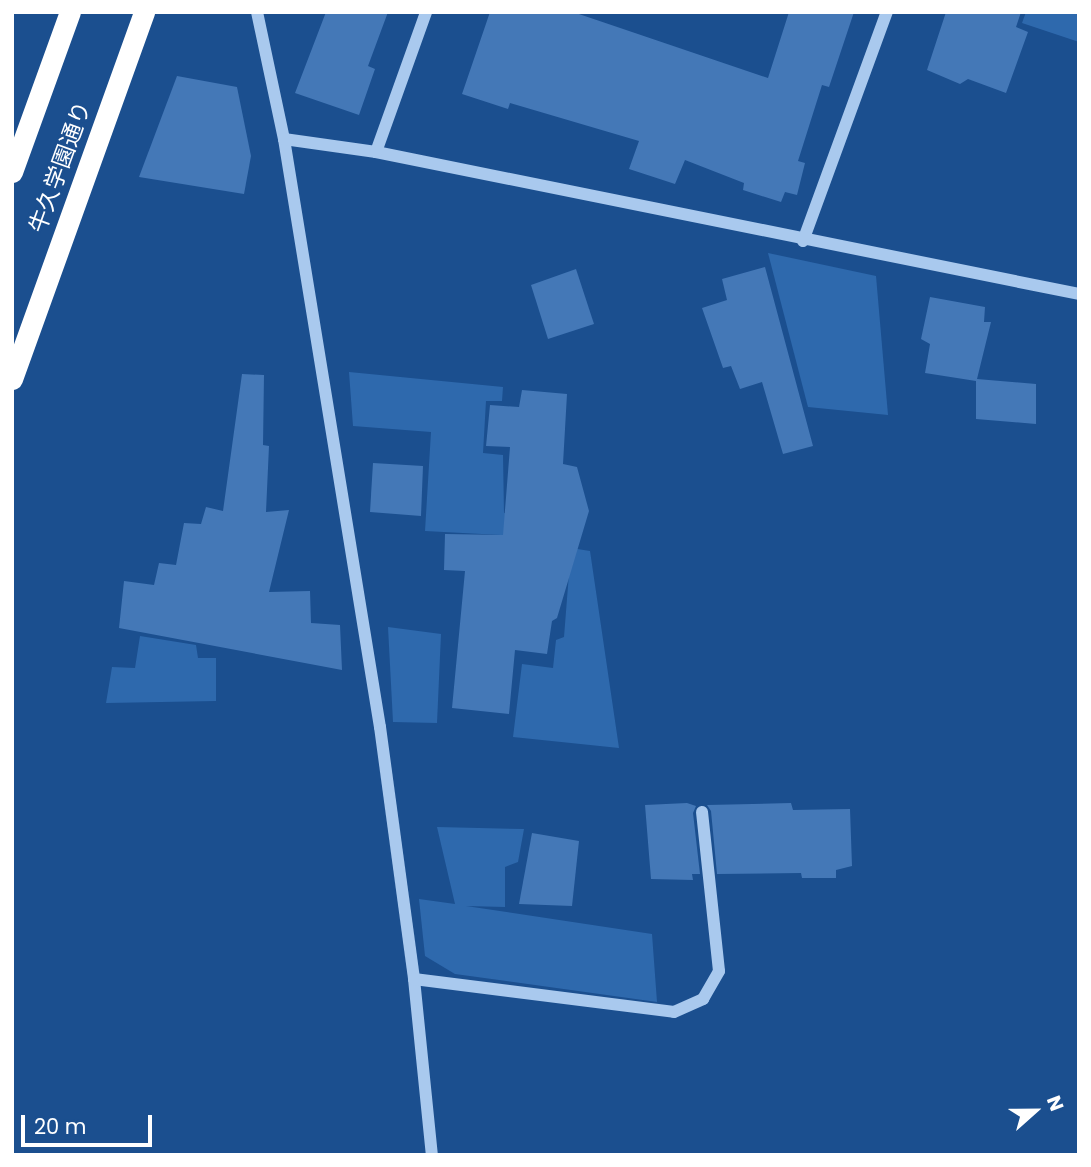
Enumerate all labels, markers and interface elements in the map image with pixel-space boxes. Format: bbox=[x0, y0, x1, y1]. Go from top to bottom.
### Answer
street label: 牛久学園通り bbox=[23, 97, 97, 237]
north arrow bbox=[1000, 1076, 1070, 1146]
text: N bbox=[1040, 1092, 1070, 1115]
scale bar bbox=[24, 1100, 156, 1144]
text: 20 m bbox=[34, 1112, 87, 1141]

